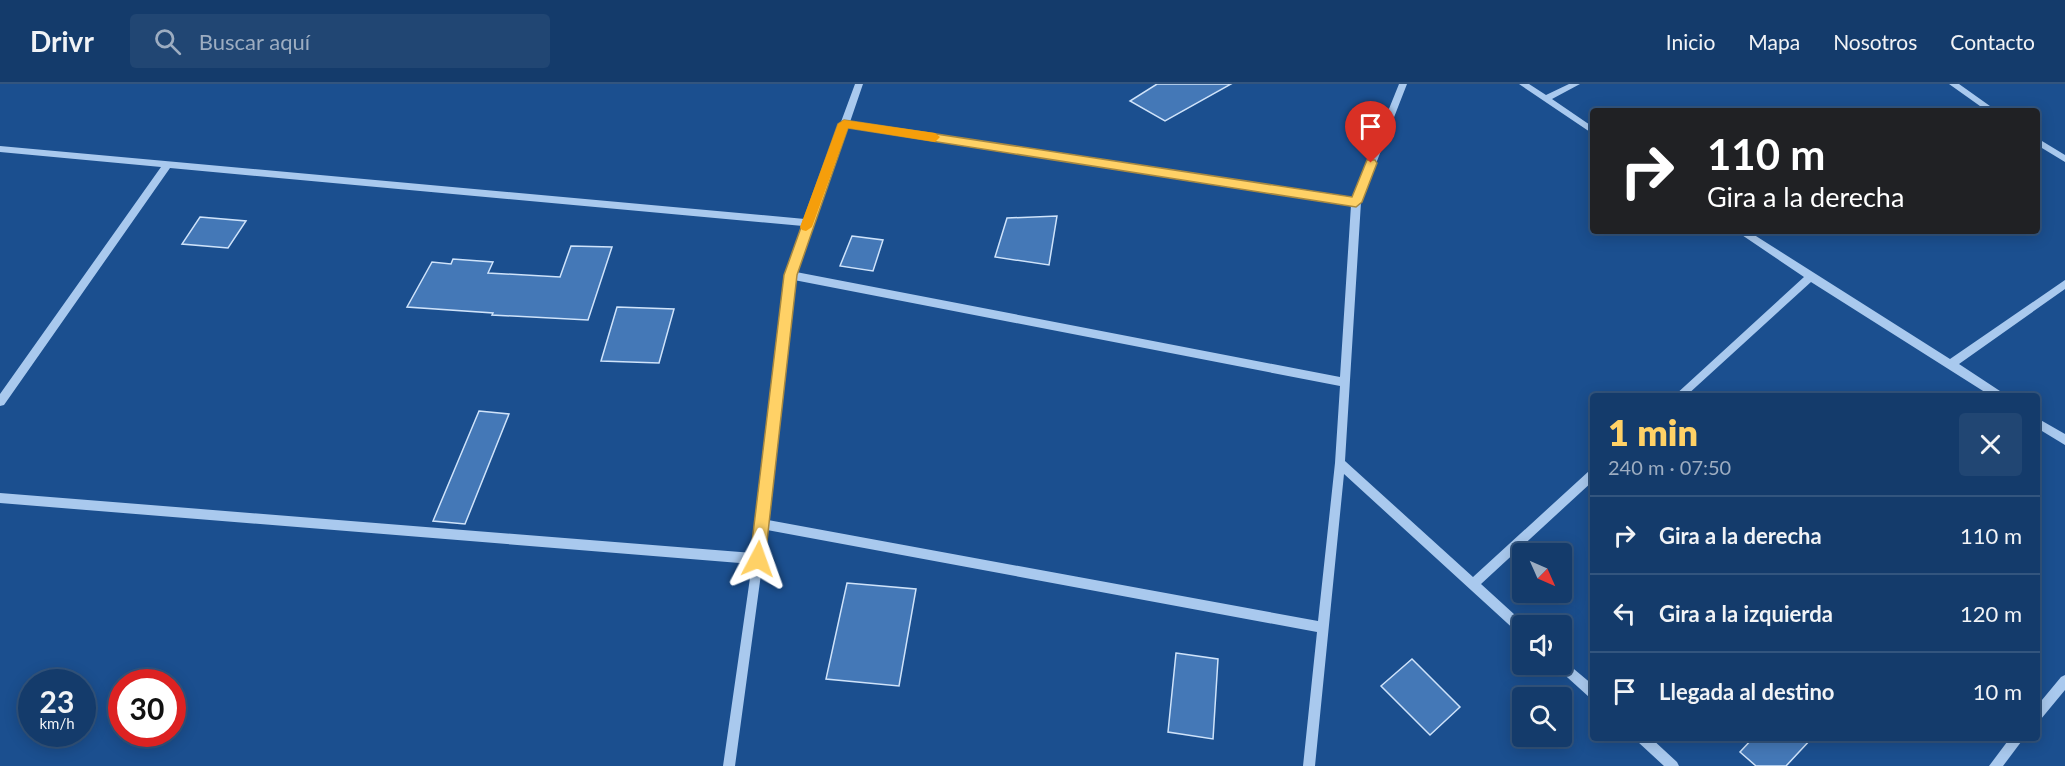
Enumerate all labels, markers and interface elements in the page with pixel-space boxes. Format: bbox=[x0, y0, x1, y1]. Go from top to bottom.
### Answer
search box bbox=[130, 14, 550, 68]
text: Drivr bbox=[30, 24, 94, 58]
icon: search bbox=[151, 25, 184, 58]
text: Buscar aquí bbox=[199, 28, 310, 55]
text: Inicio bbox=[1666, 29, 1715, 54]
text: Mapa bbox=[1748, 29, 1800, 54]
text: Nosotros bbox=[1833, 29, 1917, 54]
text: Contacto bbox=[1950, 29, 2035, 54]
pin bbox=[1345, 101, 1396, 163]
icon: arrive bbox=[1354, 110, 1387, 143]
text: 110 m bbox=[1707, 129, 1825, 179]
icon: right bbox=[1608, 132, 1686, 210]
text: Gira a la derecha bbox=[1707, 180, 1904, 213]
text: 1 min bbox=[1608, 410, 1698, 454]
button: close bbox=[1959, 413, 2022, 476]
text: 240 m · 07:50 bbox=[1608, 455, 1731, 479]
icon: right bbox=[1608, 519, 1641, 552]
text: Gira a la derecha bbox=[1659, 522, 1822, 549]
text: 110 m bbox=[1960, 522, 2022, 549]
position arrow bbox=[726, 527, 790, 591]
north arrow bbox=[1512, 543, 1572, 603]
map controls bbox=[1512, 543, 1572, 747]
icon: left bbox=[1608, 597, 1641, 630]
text: Gira a la izquierda bbox=[1659, 600, 1833, 627]
text: 120 m bbox=[1960, 600, 2022, 627]
button: sound bbox=[1512, 615, 1572, 675]
speed limit sign: 30 bbox=[108, 669, 186, 747]
icon: arrive bbox=[1608, 675, 1641, 708]
text: Llegada al destino bbox=[1659, 678, 1835, 705]
text: 10 m bbox=[1973, 678, 2022, 705]
text: 23 bbox=[40, 683, 74, 719]
button: search bbox=[1512, 687, 1572, 747]
text: km/h bbox=[39, 714, 75, 732]

